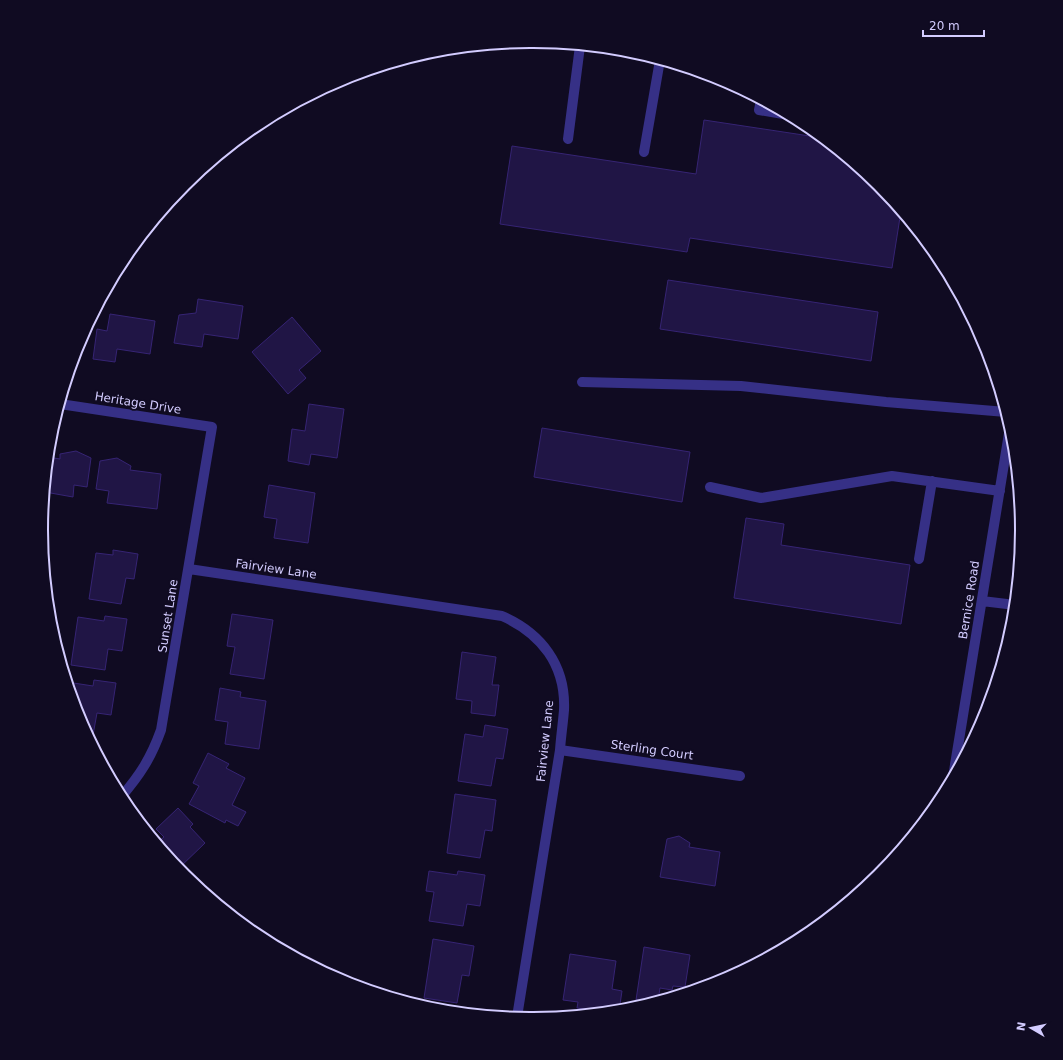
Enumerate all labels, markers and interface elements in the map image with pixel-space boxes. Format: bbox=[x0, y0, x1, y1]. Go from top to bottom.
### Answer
scale bar bbox=[923, 12, 984, 38]
text: 20 m bbox=[929, 19, 960, 33]
street label: Heritage Drive bbox=[94, 389, 182, 417]
street label: Fairview Lane bbox=[234, 556, 318, 582]
street label: Bernice Road bbox=[956, 560, 982, 640]
street label: Sunset Lane bbox=[155, 578, 181, 654]
street label: Fairview Lane bbox=[534, 700, 556, 782]
street label: Sterling Court bbox=[610, 737, 695, 763]
north arrow bbox=[1011, 1008, 1051, 1048]
text: N bbox=[1014, 1021, 1029, 1032]

